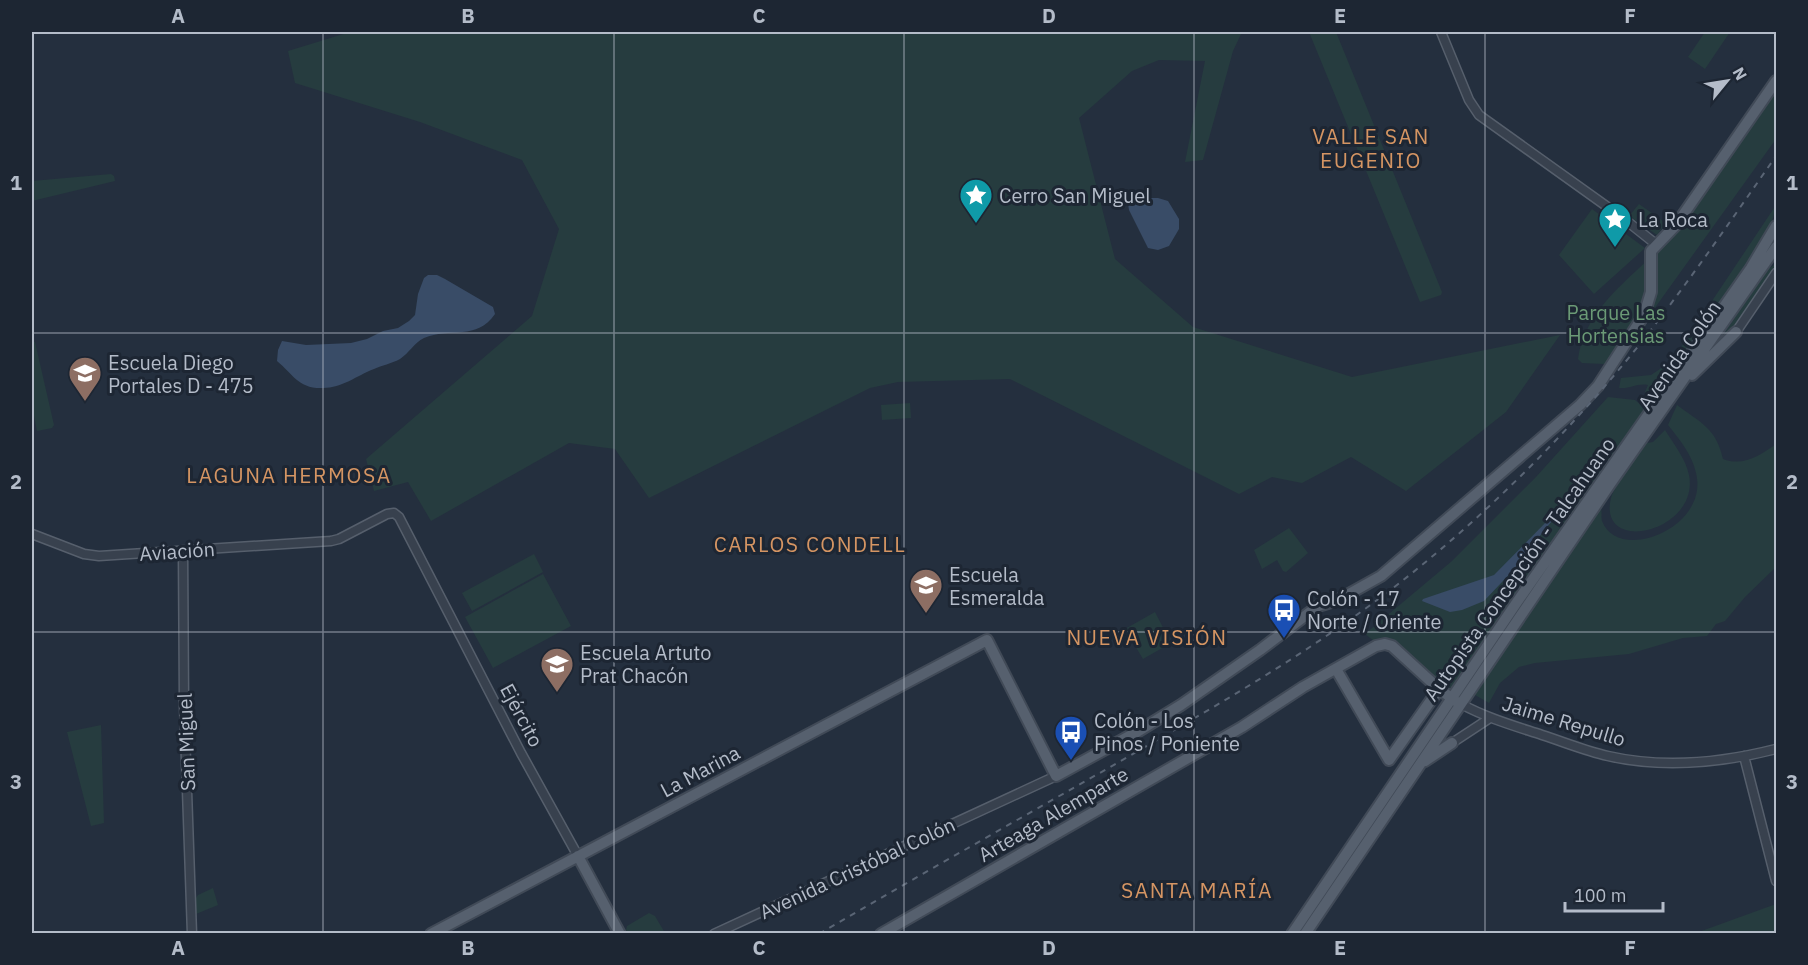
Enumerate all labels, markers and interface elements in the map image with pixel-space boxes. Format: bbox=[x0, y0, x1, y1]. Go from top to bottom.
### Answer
text: A bbox=[171, 2, 185, 29]
text: B bbox=[461, 2, 475, 29]
text: C bbox=[752, 2, 766, 29]
text: D bbox=[1042, 2, 1056, 29]
text: E bbox=[1334, 2, 1346, 29]
text: F bbox=[1624, 2, 1636, 29]
north arrow bbox=[1697, 51, 1757, 111]
text: N bbox=[1728, 63, 1752, 84]
district label: VALLE SAN EUGENIO bbox=[1312, 122, 1430, 174]
text: 1 bbox=[10, 169, 22, 196]
text: 1 bbox=[1786, 169, 1798, 196]
place icon: Cerro San Miguel bbox=[958, 177, 994, 224]
place label: Cerro San Miguel bbox=[999, 182, 1151, 209]
place icon: La Roca bbox=[1597, 201, 1633, 248]
place label: La Roca bbox=[1638, 206, 1708, 233]
street label: Avenida Colón bbox=[1631, 295, 1727, 415]
park label: Parque Las Hortensias bbox=[1567, 299, 1665, 349]
place label: Escuela Diego Portales D - 475 bbox=[108, 349, 254, 399]
school or university icon: Escuela Diego Portales D - 475 bbox=[67, 355, 103, 402]
street label: Autopista Concepción - Talcahuano bbox=[1417, 432, 1621, 706]
district label: LAGUNA HERMOSA bbox=[186, 461, 392, 489]
text: 2 bbox=[10, 468, 22, 495]
text: 2 bbox=[1786, 468, 1798, 495]
district label: CARLOS CONDELL bbox=[714, 530, 906, 558]
street label: Aviación bbox=[138, 535, 216, 567]
place label: Escuela Esmeralda bbox=[949, 561, 1045, 611]
school or university icon: Escuela Esmeralda bbox=[908, 567, 944, 614]
place label: Colón - 17 Norte / Oriente bbox=[1307, 585, 1442, 635]
bus stop icon: Colón - 17 Norte / Oriente bbox=[1266, 592, 1302, 639]
district label: NUEVA VISIÓN bbox=[1067, 623, 1227, 651]
place label: Escuela Artuto Prat Chacón bbox=[580, 639, 711, 689]
school or university icon: Escuela Artuto Prat Chacón bbox=[539, 646, 575, 693]
street label: Ejército bbox=[494, 679, 550, 751]
street label: Jaime Repullo bbox=[1499, 689, 1629, 753]
street label: San Miguel bbox=[171, 693, 201, 791]
place label: Colón - Los Pinos / Poniente bbox=[1094, 707, 1240, 757]
bus stop icon: Colón - Los Pinos / Poniente bbox=[1053, 714, 1089, 761]
street label: La Marina bbox=[655, 739, 745, 803]
street label: Arteaga Alemparte bbox=[973, 760, 1133, 868]
text: 3 bbox=[10, 768, 22, 795]
text: 3 bbox=[1786, 768, 1798, 795]
street label: Avenida Cristóbal Colón bbox=[755, 811, 959, 925]
scale bar bbox=[1565, 875, 1662, 913]
district label: SANTA MARÍA bbox=[1121, 876, 1273, 904]
text: 100 m bbox=[1574, 884, 1626, 907]
text: A bbox=[171, 934, 185, 961]
text: B bbox=[461, 934, 475, 961]
text: C bbox=[752, 934, 766, 961]
text: D bbox=[1042, 934, 1056, 961]
text: E bbox=[1334, 934, 1346, 961]
text: F bbox=[1624, 934, 1636, 961]

